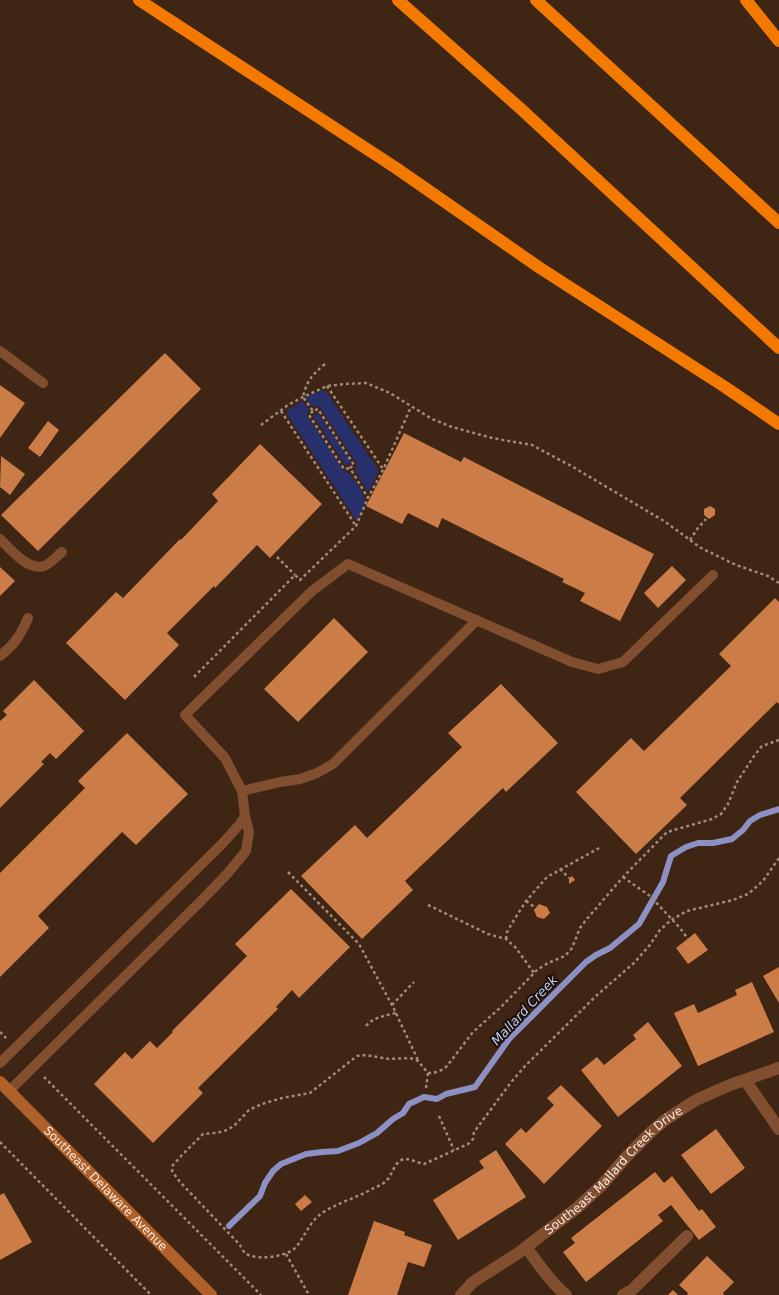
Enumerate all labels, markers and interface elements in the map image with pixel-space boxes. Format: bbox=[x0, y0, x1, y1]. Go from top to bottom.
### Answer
water label: Mallard Creek bbox=[488, 972, 561, 1048]
street label: Southeast Mallard Creek Drive bbox=[542, 1104, 685, 1237]
street label: Southeast Delaware Avenue bbox=[41, 1123, 170, 1254]

